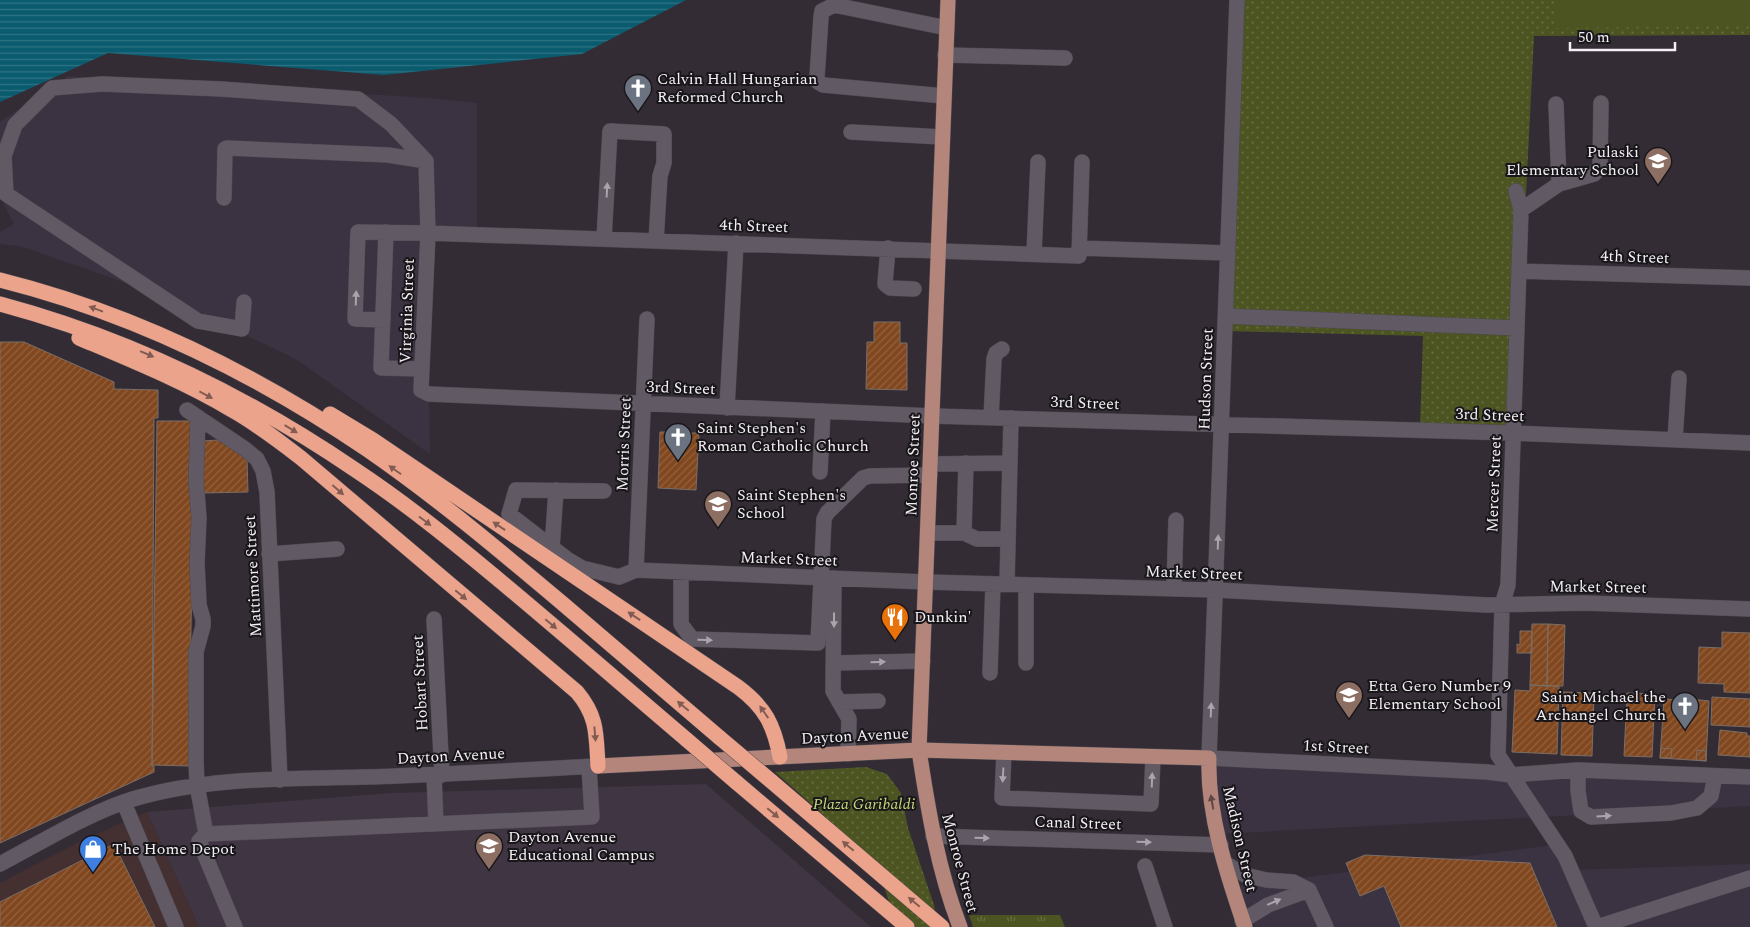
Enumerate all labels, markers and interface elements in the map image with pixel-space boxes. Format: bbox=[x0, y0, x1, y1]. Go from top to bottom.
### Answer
scale bar bbox=[1570, 20, 1675, 52]
text: 50 m bbox=[1578, 26, 1610, 49]
place label: Calvin Hall Hungarian Reformed Church bbox=[657, 67, 817, 109]
church icon: Calvin Hall Hungarian Reformed Church bbox=[623, 73, 653, 112]
place label: Pulaski Elementary School bbox=[1506, 140, 1639, 182]
school or university icon: Pulaski Elementary School bbox=[1643, 146, 1673, 185]
one-way arrow bbox=[603, 182, 611, 198]
street label: 4th Street bbox=[719, 213, 789, 239]
street label: 4th Street bbox=[1600, 244, 1670, 270]
street label: Virginia Street bbox=[393, 258, 421, 364]
one-way arrow bbox=[352, 289, 360, 305]
one-way arrow bbox=[88, 305, 103, 312]
street label: Hudson Street bbox=[1192, 327, 1220, 430]
one-way arrow bbox=[140, 351, 154, 359]
street label: 3rd Street bbox=[646, 375, 716, 401]
street label: 3rd Street bbox=[1050, 390, 1120, 416]
one-way arrow bbox=[200, 391, 213, 400]
street label: Morris Street bbox=[610, 396, 638, 492]
street label: 3rd Street bbox=[1455, 402, 1525, 428]
street label: Monroe Street bbox=[899, 413, 927, 516]
place label: Saint Stephen's Roman Catholic Church bbox=[697, 416, 869, 458]
church icon: Saint Stephen's Roman Catholic Church bbox=[663, 422, 693, 461]
one-way arrow bbox=[285, 424, 298, 433]
street label: Mercer Street bbox=[1480, 435, 1508, 533]
one-way arrow bbox=[388, 465, 402, 475]
place label: Saint Stephen's School bbox=[737, 483, 846, 525]
one-way arrow bbox=[331, 484, 344, 495]
school or university icon: Saint Stephen's School bbox=[703, 489, 733, 528]
street label: Mattimore Street bbox=[238, 514, 268, 638]
one-way arrow bbox=[418, 515, 431, 526]
one-way arrow bbox=[492, 521, 506, 530]
one-way arrow bbox=[1214, 533, 1222, 549]
street label: Market Street bbox=[740, 545, 838, 573]
street label: Market Street bbox=[1145, 559, 1243, 587]
street label: Market Street bbox=[1549, 574, 1647, 600]
one-way arrow bbox=[455, 590, 468, 601]
restaurant icon: Dunkin' bbox=[880, 602, 910, 641]
place label: Dunkin' bbox=[914, 605, 972, 629]
one-way arrow bbox=[627, 611, 641, 621]
one-way arrow bbox=[830, 613, 838, 629]
one-way arrow bbox=[545, 618, 557, 629]
street label: Hobart Street bbox=[405, 634, 435, 732]
one-way arrow bbox=[697, 636, 713, 644]
one-way arrow bbox=[871, 658, 887, 666]
place label: Etta Gero Number 9 Elementary School bbox=[1368, 674, 1511, 716]
school or university icon: Etta Gero Number 9 Elementary School bbox=[1334, 680, 1364, 719]
place label: Saint Michael the Archangel Church bbox=[1535, 685, 1666, 727]
church icon: Saint Michael the Archangel Church bbox=[1670, 691, 1700, 730]
one-way arrow bbox=[677, 701, 690, 712]
one-way arrow bbox=[1208, 701, 1216, 717]
one-way arrow bbox=[759, 705, 769, 719]
street label: Dayton Avenue bbox=[800, 721, 910, 751]
one-way arrow bbox=[592, 726, 600, 742]
street label: 1st Street bbox=[1302, 733, 1370, 761]
street label: Dayton Avenue bbox=[396, 741, 506, 771]
one-way arrow bbox=[999, 767, 1007, 783]
one-way arrow bbox=[1148, 772, 1156, 788]
street label: Madison Street bbox=[1216, 784, 1264, 895]
park label: Plaza Garibaldi bbox=[813, 792, 916, 816]
one-way arrow bbox=[1207, 794, 1215, 810]
one-way arrow bbox=[767, 808, 780, 819]
street label: Canal Street bbox=[1034, 809, 1122, 837]
street label: Monroe Street bbox=[935, 811, 985, 916]
one-way arrow bbox=[1597, 812, 1613, 820]
place label: Dayton Avenue Educational Campus bbox=[508, 825, 655, 867]
school or university icon: Dayton Avenue Educational Campus bbox=[474, 831, 504, 870]
shop icon: The Home Depot bbox=[78, 834, 108, 873]
one-way arrow bbox=[974, 834, 990, 842]
place label: The Home Depot bbox=[112, 837, 235, 861]
one-way arrow bbox=[1137, 839, 1153, 847]
one-way arrow bbox=[841, 841, 854, 852]
one-way arrow bbox=[907, 897, 920, 908]
one-way arrow bbox=[1267, 898, 1281, 906]

